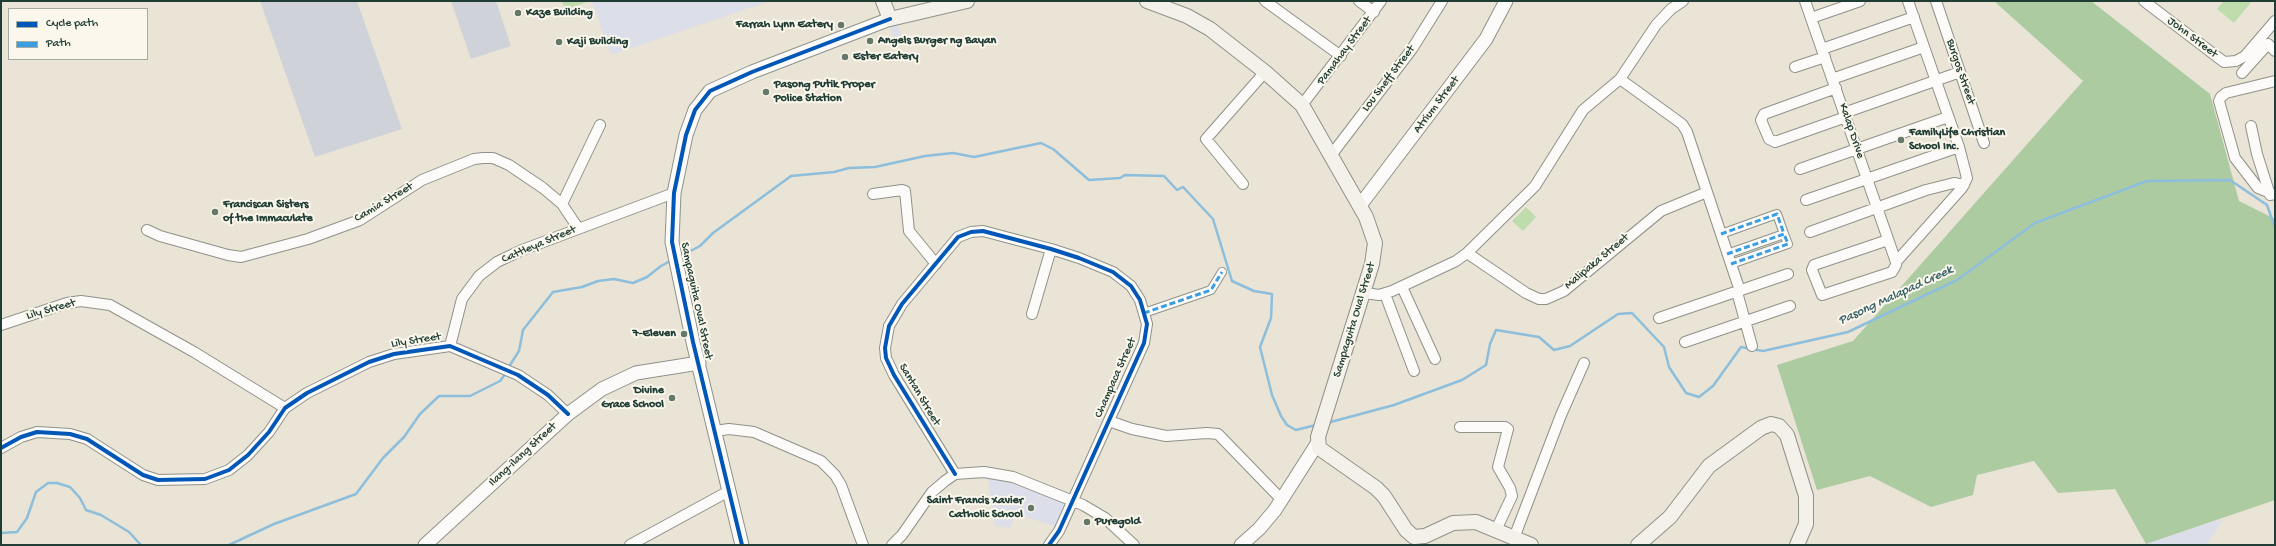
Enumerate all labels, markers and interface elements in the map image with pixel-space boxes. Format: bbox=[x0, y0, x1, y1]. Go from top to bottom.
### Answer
place label: Kaze Building bbox=[526, 6, 593, 20]
legend bbox=[8, 8, 148, 60]
marker: Kaze Building bbox=[513, 8, 523, 18]
street label: Pamahay Street bbox=[1314, 14, 1376, 88]
street label: John Street bbox=[2164, 14, 2220, 62]
text: Cycle path bbox=[46, 17, 98, 31]
place label: Farrah Lynn Eatery bbox=[736, 18, 833, 32]
marker: Farrah Lynn Eatery bbox=[836, 20, 846, 30]
place label: Angels Burger ng Bayan bbox=[878, 34, 996, 48]
place label: Kaji Building bbox=[567, 35, 628, 49]
marker: Angels Burger ng Bayan bbox=[865, 36, 875, 46]
text: Path bbox=[46, 37, 71, 51]
marker: Kaji Building bbox=[554, 37, 564, 47]
street label: Burgos Street bbox=[1942, 37, 1978, 107]
street label: Lou Sheff Street bbox=[1359, 43, 1419, 115]
place label: Ester Eatery bbox=[853, 50, 918, 64]
marker: Ester Eatery bbox=[840, 52, 850, 62]
street label: Atrium Street bbox=[1411, 74, 1463, 136]
place label: Pasong Putik Proper Police Station bbox=[774, 78, 875, 106]
marker: Pasong Putik Proper Police Station bbox=[761, 87, 771, 97]
street label: Kalap Drive bbox=[1835, 101, 1867, 161]
place label: FamilyLife Christian School Inc. bbox=[1909, 126, 2005, 154]
marker: FamilyLife Christian School Inc. bbox=[1896, 135, 1906, 145]
street label: Camia Street bbox=[352, 180, 416, 226]
place label: Franciscan Sisters of the Immaculate bbox=[223, 198, 313, 226]
marker: Franciscan Sisters of the Immaculate bbox=[210, 207, 220, 217]
street label: Cattleya Street bbox=[500, 223, 578, 267]
street label: Malipaka Street bbox=[1562, 231, 1632, 293]
street label: Sampaguita Oval Street bbox=[677, 241, 715, 361]
street label: Sampaguita Oval Street bbox=[1331, 261, 1379, 379]
water label: Pasong Malapad Creek bbox=[1836, 263, 1956, 329]
street label: Lily Street bbox=[25, 296, 77, 324]
place label: 7-Eleven bbox=[632, 327, 676, 341]
marker: 7-Eleven bbox=[679, 329, 689, 339]
street label: Lily Street bbox=[390, 330, 442, 352]
street label: Champaca Street bbox=[1092, 336, 1140, 420]
street label: Santan Street bbox=[895, 361, 943, 429]
place label: Divine Grace School bbox=[601, 384, 664, 412]
marker: Divine Grace School bbox=[667, 393, 677, 403]
street label: Ilang-ilang Street bbox=[486, 420, 560, 490]
place label: Saint Francis Xavier Catholic School bbox=[927, 494, 1023, 522]
marker: Saint Francis Xavier Catholic School bbox=[1026, 503, 1036, 513]
place label: Puregold bbox=[1095, 515, 1140, 529]
marker: Puregold bbox=[1082, 517, 1092, 527]

